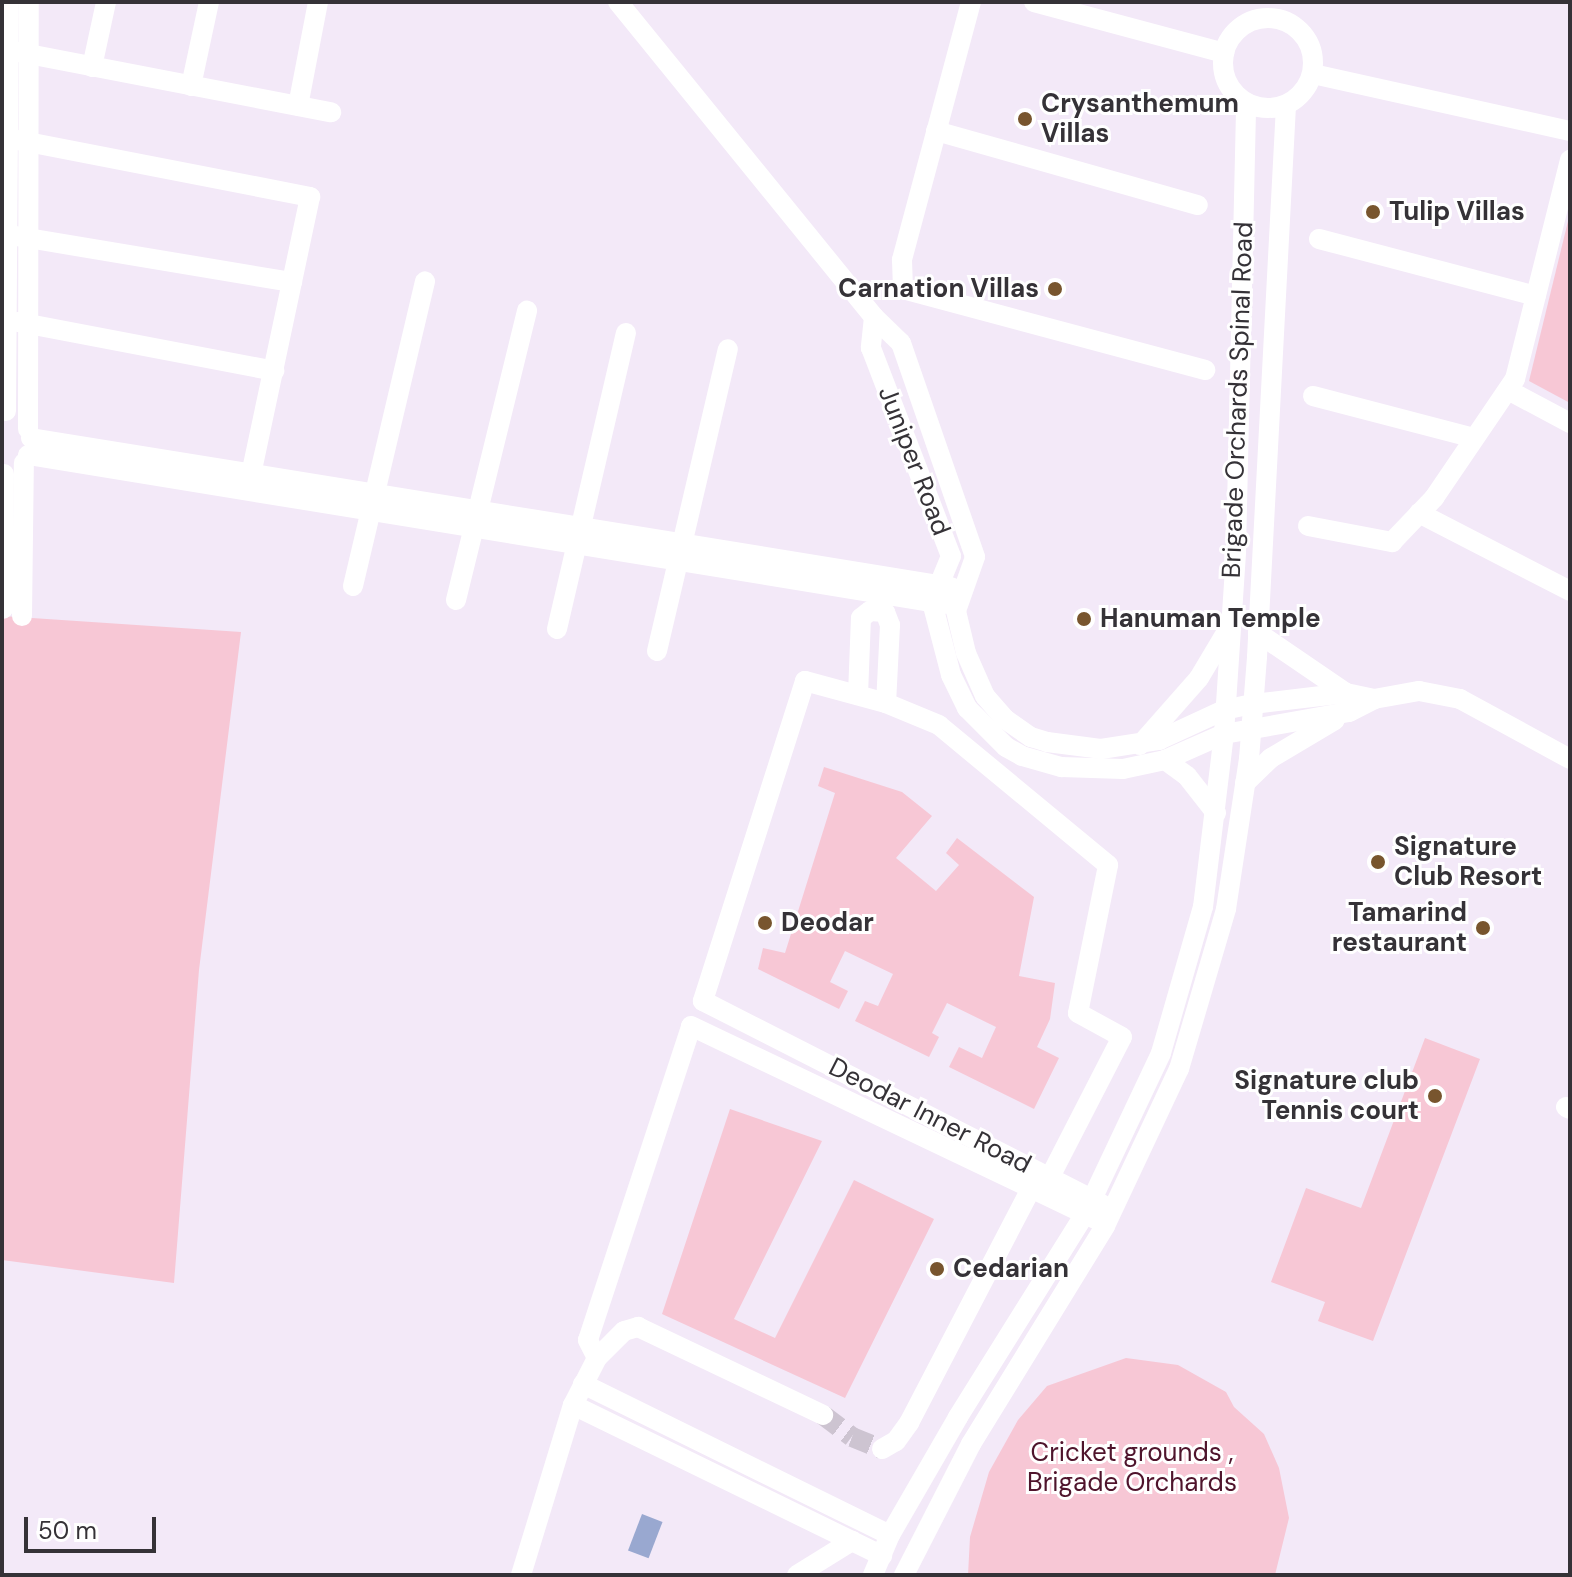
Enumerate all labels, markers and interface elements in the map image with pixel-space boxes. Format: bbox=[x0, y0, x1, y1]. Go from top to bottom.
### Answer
place label: Crysanthemum Villas bbox=[1041, 88, 1239, 150]
marker: Crysanthemum Villas bbox=[1016, 110, 1034, 128]
place label: Tulip Villas bbox=[1389, 196, 1525, 228]
marker: Tulip Villas bbox=[1364, 203, 1382, 221]
street label: Brigade Orchards Spinal Road bbox=[1216, 221, 1260, 579]
place label: Carnation Villas bbox=[838, 273, 1039, 305]
marker: Carnation Villas bbox=[1046, 280, 1064, 298]
street label: Juniper Road bbox=[871, 382, 957, 540]
place label: Hanuman Temple bbox=[1100, 603, 1321, 635]
marker: Hanuman Temple bbox=[1075, 610, 1093, 628]
place label: Signature Club Resort bbox=[1394, 831, 1542, 892]
marker: Signature Club Resort bbox=[1369, 853, 1387, 871]
place label: Tamarind restaurant bbox=[1332, 897, 1467, 958]
place label: Deodar bbox=[781, 907, 874, 939]
marker: Deodar bbox=[756, 914, 774, 932]
marker: Tamarind restaurant bbox=[1474, 919, 1492, 937]
street label: Deodar Inner Road bbox=[824, 1052, 1036, 1180]
place label: Signature club Tennis court bbox=[1234, 1065, 1419, 1126]
marker: Signature club Tennis court bbox=[1426, 1087, 1444, 1105]
place label: Cedarian bbox=[953, 1253, 1069, 1285]
marker: Cedarian bbox=[928, 1260, 946, 1278]
park label: Cricket grounds , Brigade Orchards bbox=[1027, 1437, 1237, 1498]
scale bar bbox=[28, 1501, 160, 1551]
text: 50 m bbox=[38, 1515, 97, 1546]

